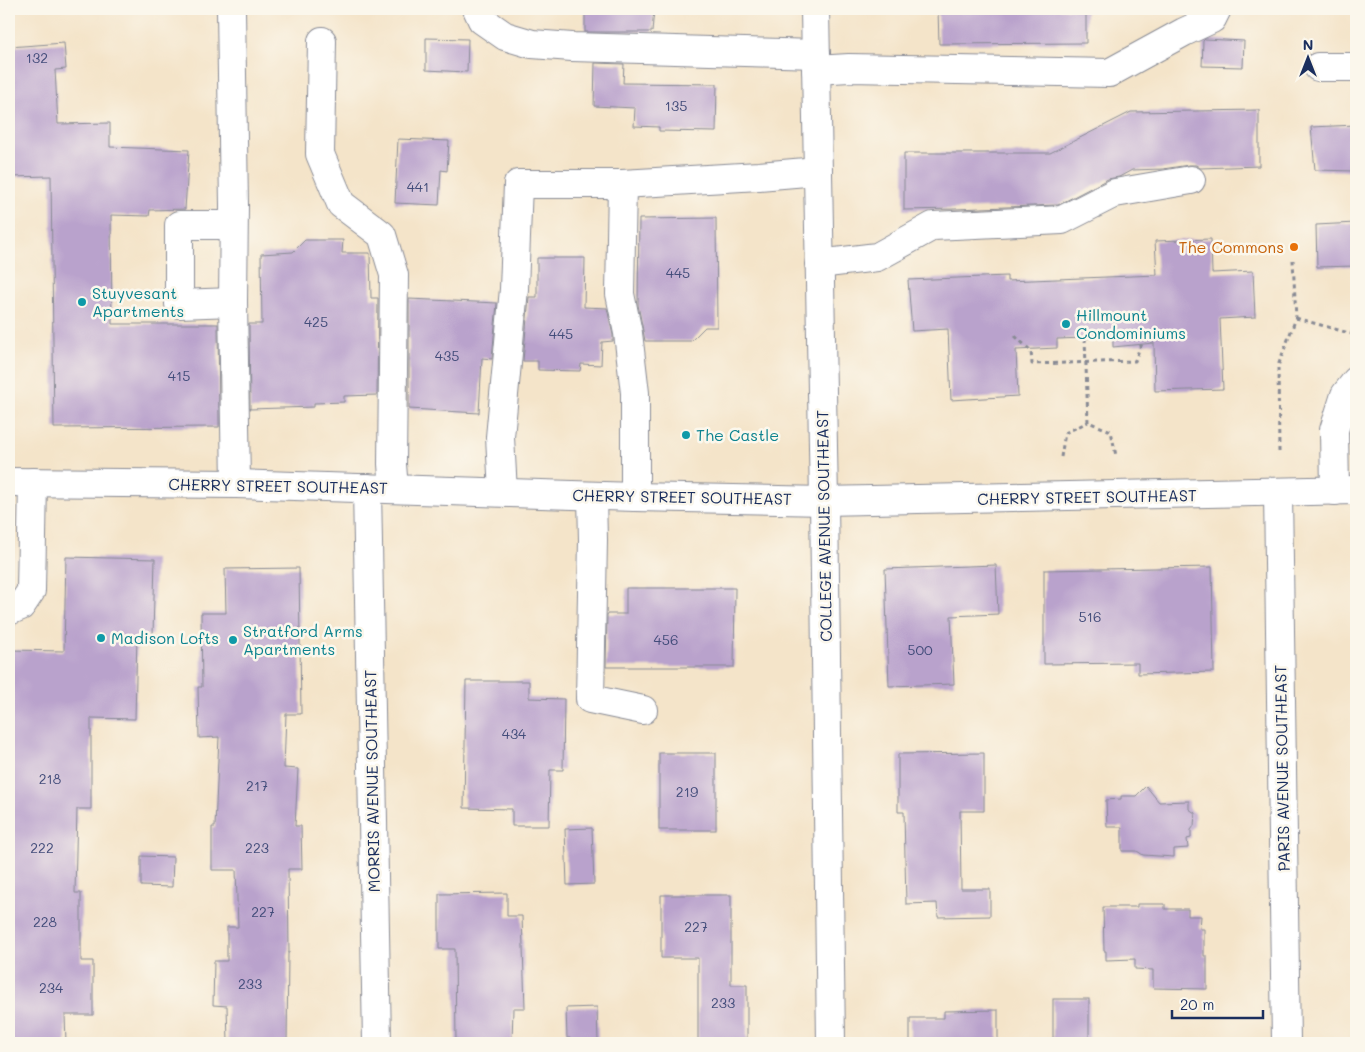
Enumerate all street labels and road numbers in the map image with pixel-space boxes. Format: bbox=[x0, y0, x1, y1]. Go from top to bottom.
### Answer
street label: COLLEGE AVENUE SOUTHEAST bbox=[811, 410, 836, 642]
street label: CHERRY STREET SOUTHEAST bbox=[168, 473, 388, 498]
street label: CHERRY STREET SOUTHEAST bbox=[572, 484, 792, 509]
street label: CHERRY STREET SOUTHEAST bbox=[977, 484, 1197, 509]
street label: PARIS AVENUE SOUTHEAST bbox=[1269, 664, 1294, 872]
street label: MORRIS AVENUE SOUTHEAST bbox=[359, 669, 384, 893]

